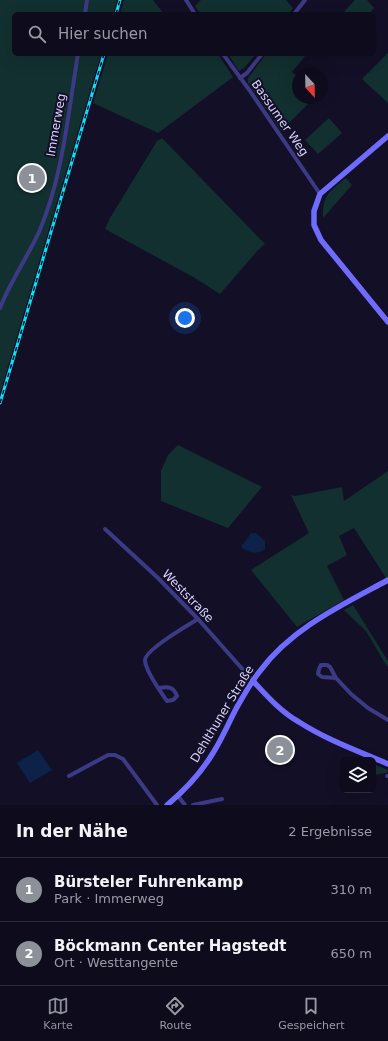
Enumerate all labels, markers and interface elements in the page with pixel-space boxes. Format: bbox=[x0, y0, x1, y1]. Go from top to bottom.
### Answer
search box bbox=[12, 12, 376, 56]
icon: search bbox=[26, 23, 48, 45]
text: Hier suchen bbox=[58, 25, 147, 43]
north arrow bbox=[292, 68, 328, 104]
street label: Bassumer Weg bbox=[249, 77, 311, 159]
street label: Immerweg bbox=[44, 92, 68, 158]
pin: 1 bbox=[19, 163, 45, 193]
your location bbox=[175, 308, 195, 328]
street label: Weststraße bbox=[159, 567, 217, 625]
street label: Dehlthuner Straße bbox=[187, 663, 257, 765]
pin: 2 bbox=[267, 735, 293, 765]
map controls bbox=[340, 757, 376, 793]
button: layers bbox=[340, 757, 376, 793]
text: In der Nähe bbox=[16, 821, 128, 841]
text: 2 Ergebnisse bbox=[288, 824, 372, 839]
text: Bürsteler Fuhrenkamp bbox=[54, 873, 243, 891]
text: 1 bbox=[24, 882, 34, 897]
text: 310 m bbox=[330, 882, 372, 897]
text: Park · Immerweg bbox=[54, 891, 164, 906]
text: Böckmann Center Hagstedt bbox=[54, 937, 286, 955]
text: 2 bbox=[24, 946, 34, 961]
text: 650 m bbox=[330, 946, 372, 961]
text: Ort · Westtangente bbox=[54, 955, 178, 970]
tab: Karte bbox=[43, 995, 73, 1032]
tab: Route bbox=[159, 995, 191, 1032]
tab: Gespeichert bbox=[278, 995, 345, 1032]

